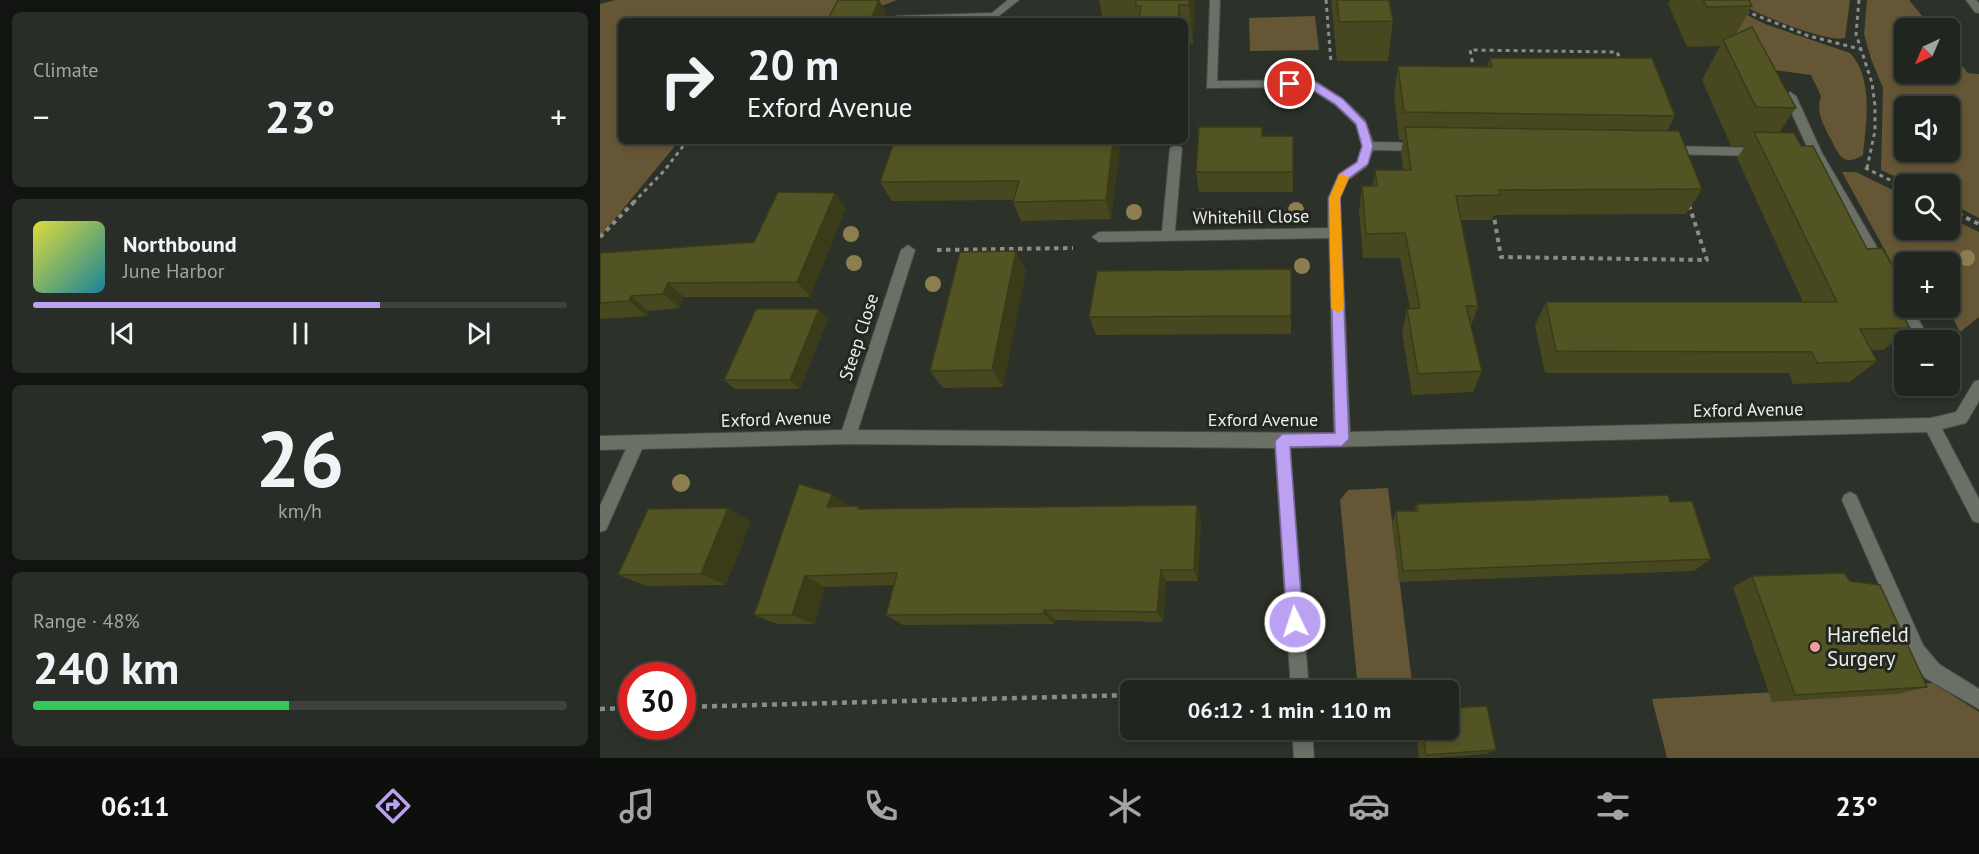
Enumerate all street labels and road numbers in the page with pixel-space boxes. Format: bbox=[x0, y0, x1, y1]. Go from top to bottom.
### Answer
street label: Whitehill Close bbox=[1193, 204, 1309, 229]
street label: Steep Close bbox=[834, 290, 883, 383]
street label: Exford Avenue bbox=[1693, 397, 1803, 422]
street label: Exford Avenue bbox=[720, 405, 832, 432]
street label: Exford Avenue bbox=[1208, 408, 1318, 431]

